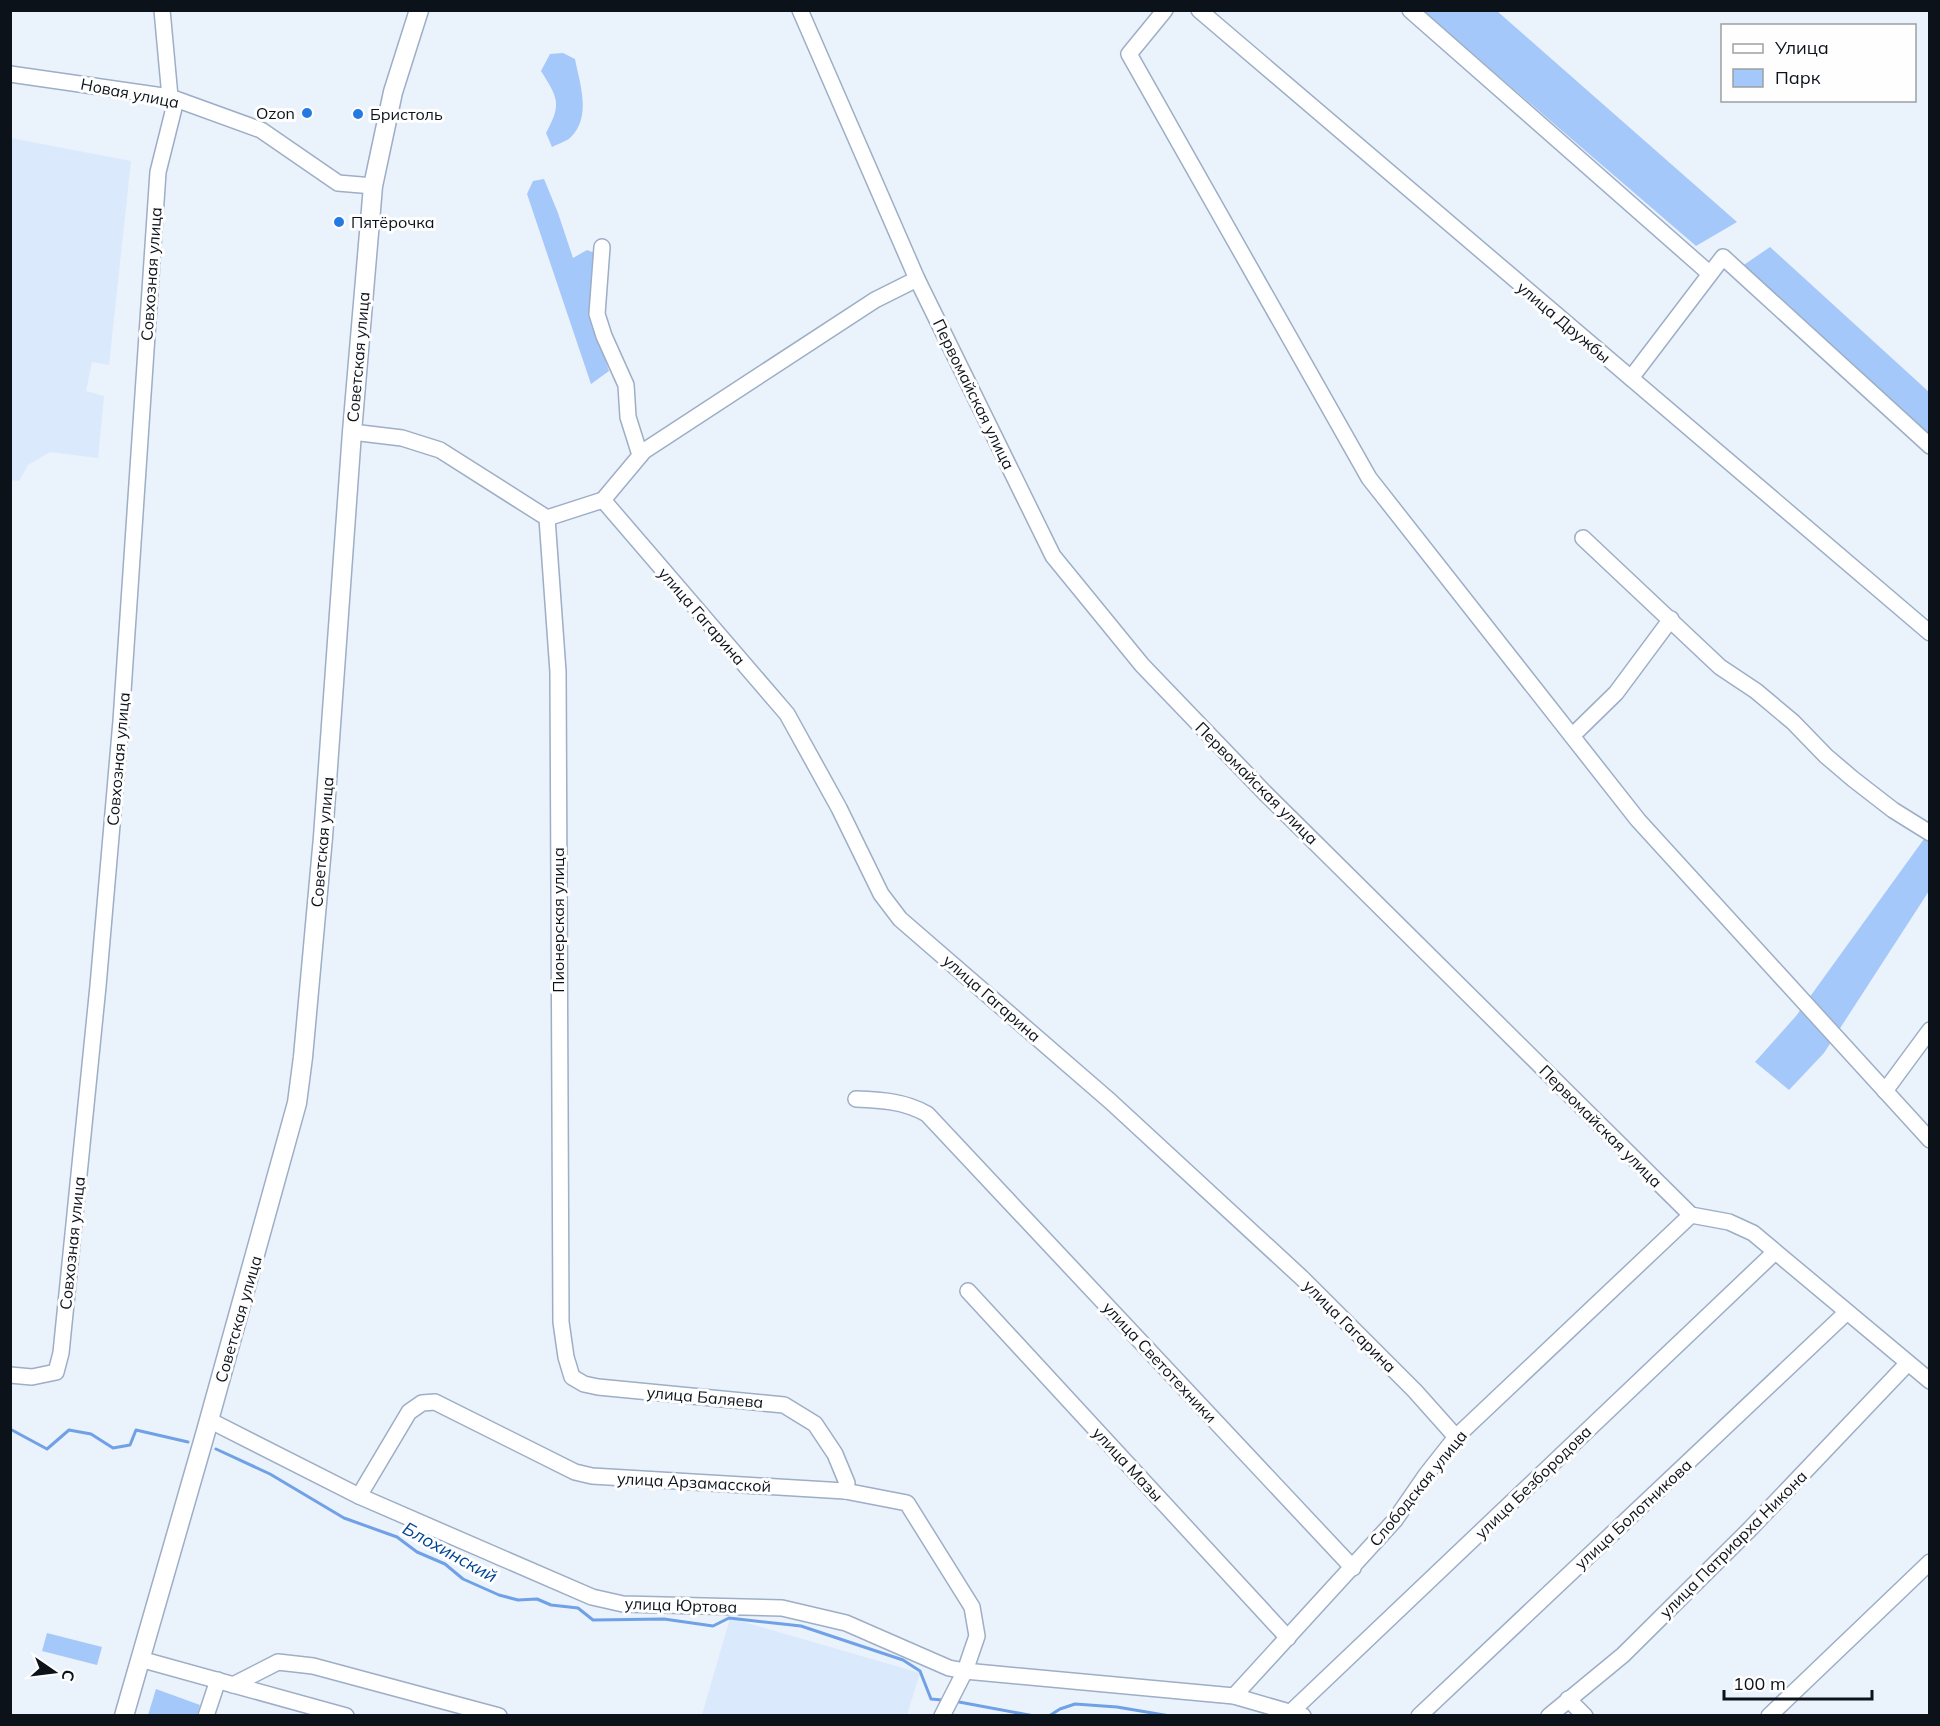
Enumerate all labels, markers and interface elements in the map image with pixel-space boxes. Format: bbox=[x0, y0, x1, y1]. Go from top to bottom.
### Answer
legend bbox=[1721, 24, 1916, 102]
text: Улица bbox=[1774, 36, 1829, 59]
text: Парк bbox=[1775, 66, 1821, 89]
street label: Новая улица bbox=[79, 74, 181, 112]
place label: Ozon bbox=[256, 103, 295, 123]
place label: Бристоль bbox=[370, 104, 443, 124]
marker: Ozon bbox=[300, 106, 314, 120]
marker: Бристоль bbox=[351, 107, 365, 121]
street label: Совхозная улица bbox=[136, 207, 166, 341]
place label: Пятёрочка bbox=[351, 212, 435, 232]
marker: Пятёрочка bbox=[332, 215, 346, 229]
street label: улица Дружбы bbox=[1513, 277, 1615, 367]
street label: Советская улица bbox=[342, 291, 374, 423]
street label: Первомайская улица bbox=[929, 315, 1019, 473]
street label: улица Гагарина bbox=[654, 563, 750, 669]
street label: Совхозная улица bbox=[102, 691, 134, 827]
street label: Первомайская улица bbox=[1192, 718, 1322, 848]
street label: Советская улица bbox=[306, 776, 338, 908]
street label: Пионерская улица bbox=[548, 847, 568, 993]
street label: улица Гагарина bbox=[939, 950, 1045, 1046]
street label: Первомайская улица bbox=[1536, 1061, 1666, 1191]
street label: Совхозная улица bbox=[55, 1175, 89, 1311]
street label: Советская улица bbox=[210, 1253, 266, 1385]
street label: улица Гагарина bbox=[1300, 1276, 1400, 1376]
street label: улица Светотехники bbox=[1099, 1297, 1221, 1427]
street label: улица Баляева bbox=[646, 1382, 764, 1412]
street label: улица Безбородова bbox=[1471, 1421, 1595, 1543]
street label: улица Мазы bbox=[1089, 1423, 1167, 1505]
street label: Слободская улица bbox=[1365, 1426, 1471, 1550]
street label: улица Болотникова bbox=[1570, 1455, 1696, 1573]
street label: улица Патриарха Никона bbox=[1655, 1466, 1811, 1622]
street label: улица Арзамасской bbox=[616, 1468, 772, 1496]
water label: Блохинский bbox=[399, 1517, 501, 1587]
street label: улица Юртова bbox=[624, 1593, 738, 1617]
north arrow bbox=[24, 1642, 84, 1702]
scale bar bbox=[1724, 1663, 1872, 1701]
text: С bbox=[58, 1668, 80, 1683]
text: 100 m bbox=[1733, 1672, 1786, 1695]

